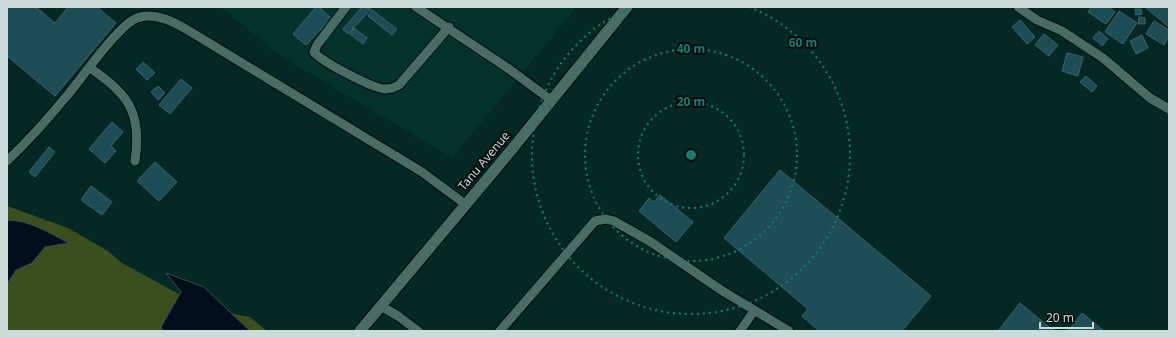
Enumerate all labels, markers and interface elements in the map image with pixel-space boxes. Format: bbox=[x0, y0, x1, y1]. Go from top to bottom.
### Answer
text: 60 m bbox=[789, 34, 817, 51]
text: 40 m bbox=[677, 40, 705, 57]
text: 20 m bbox=[677, 93, 705, 110]
street label: Tanu Avenue bbox=[454, 127, 514, 194]
centre of rings bbox=[684, 148, 698, 162]
scale bar bbox=[1040, 304, 1093, 330]
text: 20 m bbox=[1046, 309, 1074, 326]

